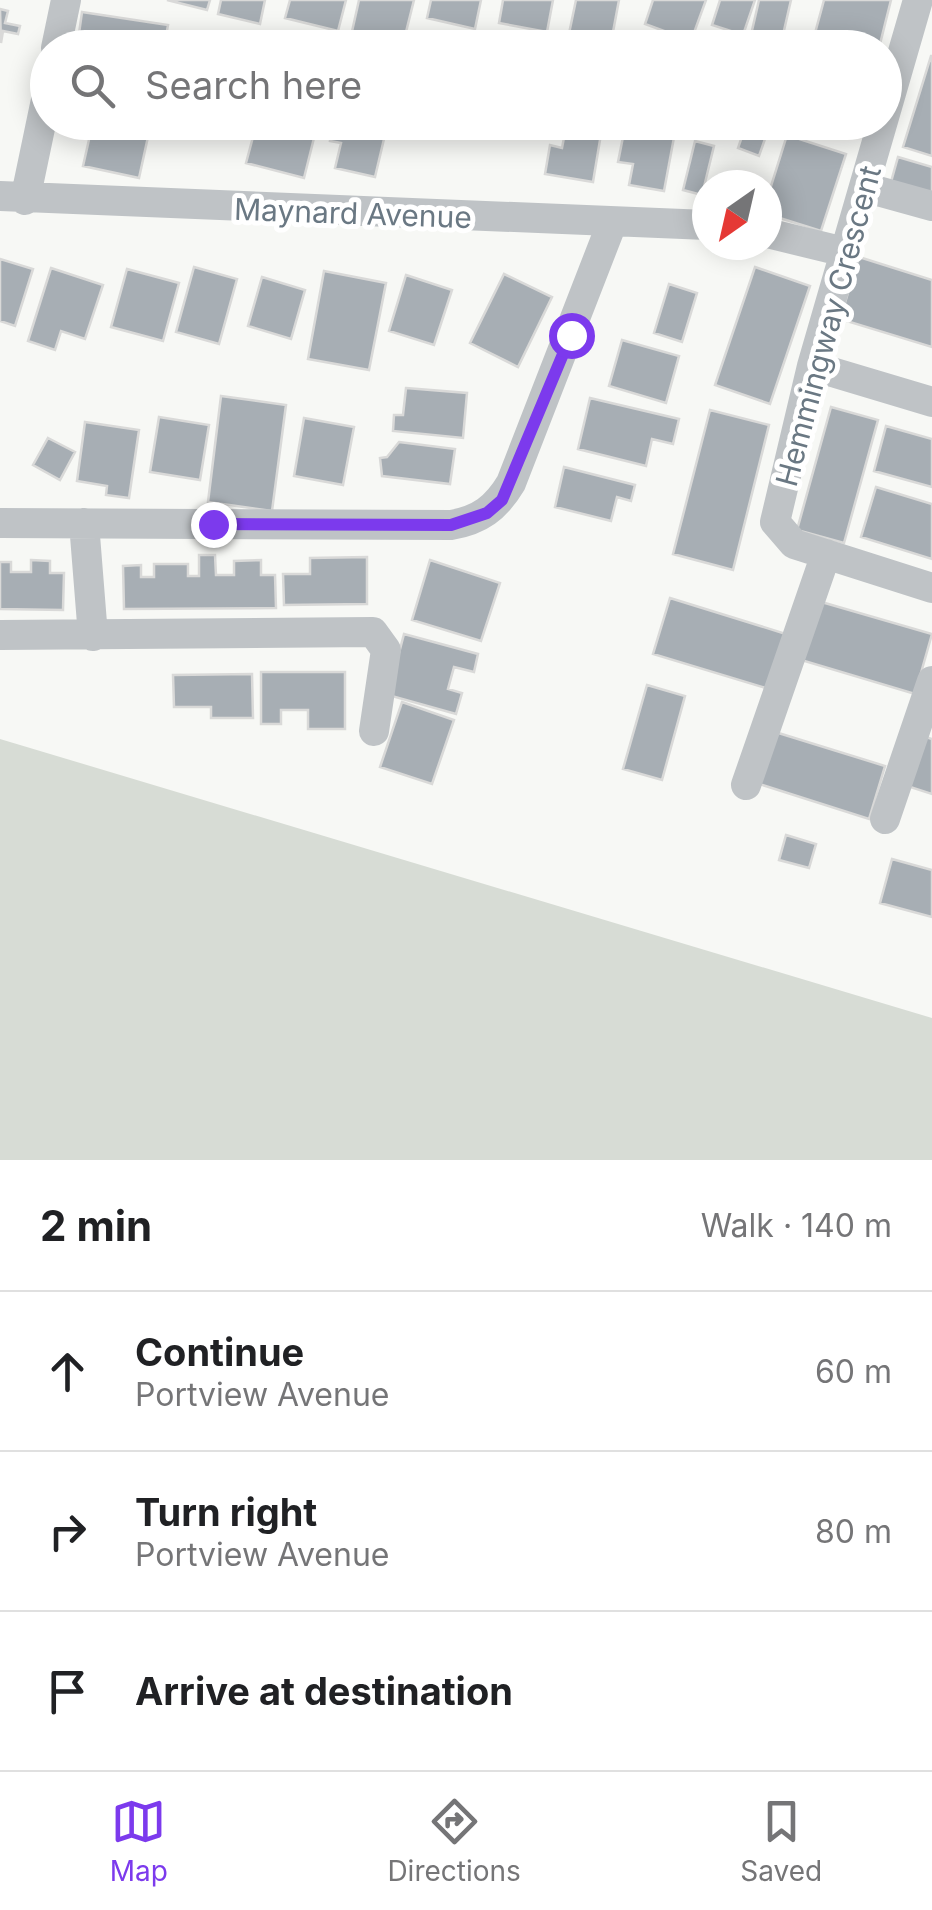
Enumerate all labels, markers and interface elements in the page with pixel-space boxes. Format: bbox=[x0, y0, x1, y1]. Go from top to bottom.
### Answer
search box bbox=[30, 30, 902, 140]
icon: search bbox=[65, 58, 120, 113]
text: Search here bbox=[145, 62, 362, 108]
street label: Hemmingway Crescent bbox=[768, 162, 888, 490]
north arrow bbox=[692, 170, 782, 260]
street label: Maynard Avenue bbox=[233, 191, 473, 235]
route start bbox=[549, 313, 595, 359]
route end bbox=[191, 502, 237, 548]
text: 2 min bbox=[40, 1200, 152, 1251]
text: Walk · 140 m bbox=[701, 1206, 892, 1245]
text: Continue bbox=[135, 1329, 304, 1375]
icon: ahead bbox=[40, 1344, 95, 1399]
text: 60 m bbox=[815, 1352, 892, 1391]
text: Portview Avenue bbox=[135, 1375, 390, 1414]
text: Turn right bbox=[135, 1489, 317, 1535]
icon: right bbox=[40, 1504, 95, 1559]
text: 80 m bbox=[815, 1512, 892, 1551]
text: Portview Avenue bbox=[135, 1535, 390, 1574]
icon: arrive bbox=[40, 1664, 95, 1719]
text: Arrive at destination bbox=[135, 1668, 513, 1714]
tab: Map bbox=[110, 1794, 168, 1888]
tab: Directions bbox=[387, 1794, 521, 1888]
tab: Saved bbox=[740, 1794, 822, 1888]

